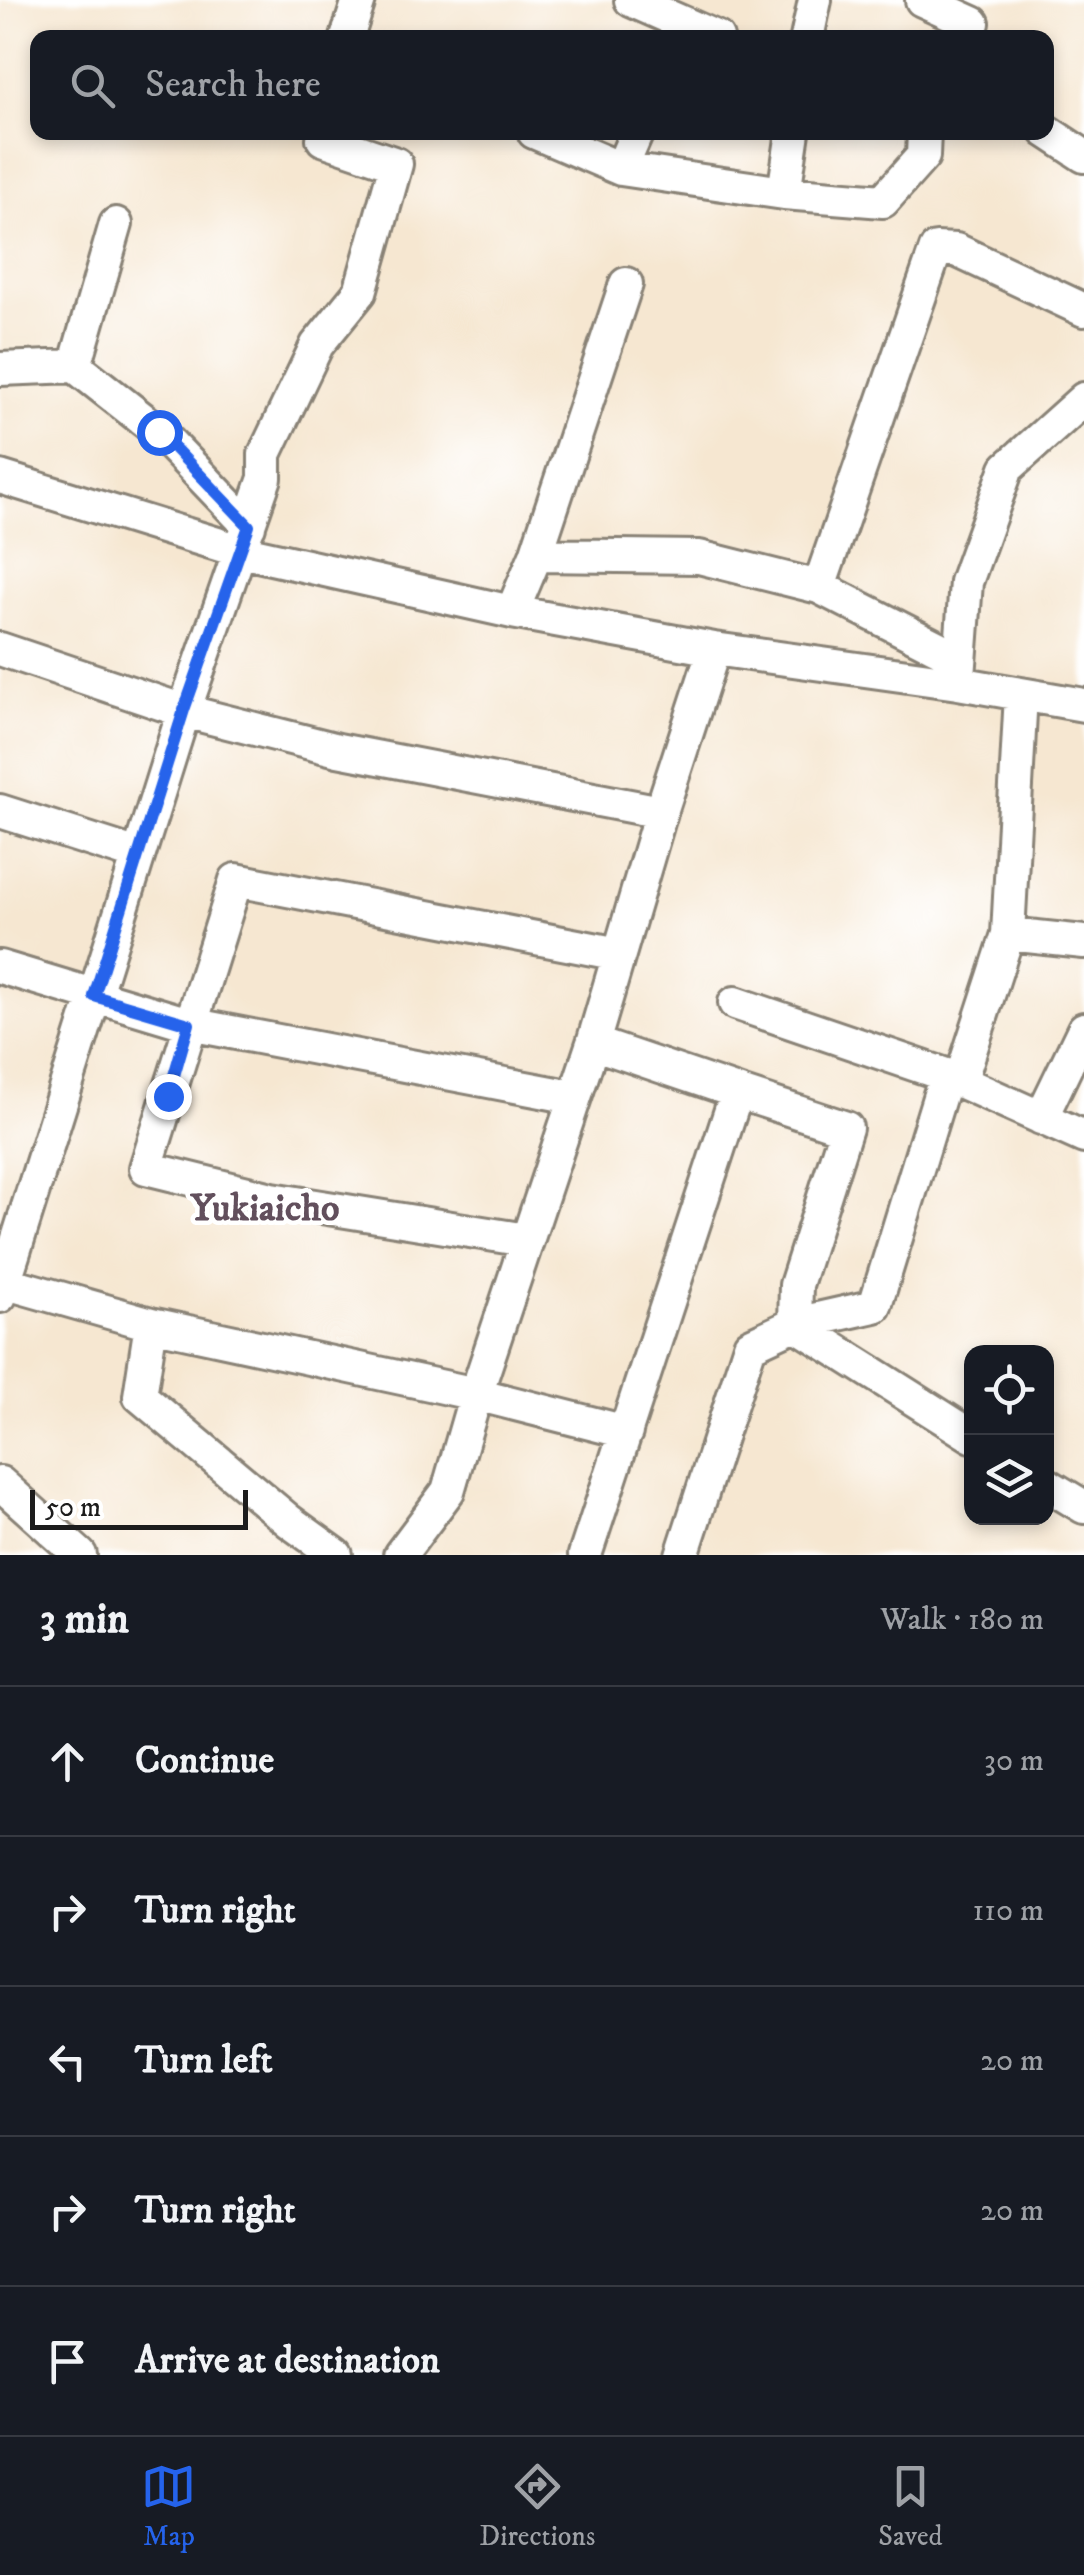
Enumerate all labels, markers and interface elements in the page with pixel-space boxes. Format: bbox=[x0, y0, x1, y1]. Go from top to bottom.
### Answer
search box bbox=[30, 30, 1054, 140]
icon: search bbox=[65, 58, 120, 113]
text: Search here bbox=[145, 61, 321, 109]
route start bbox=[137, 410, 183, 456]
route end bbox=[146, 1074, 192, 1120]
district label: Yukiaicho bbox=[189, 1185, 340, 1233]
map controls bbox=[964, 1345, 1054, 1525]
button: locate bbox=[964, 1345, 1054, 1435]
button: layers bbox=[964, 1435, 1054, 1525]
scale bar bbox=[30, 1485, 248, 1530]
text: 50 m bbox=[45, 1490, 101, 1525]
text: 3 min bbox=[40, 1594, 129, 1646]
text: Walk · 180 m bbox=[880, 1600, 1044, 1640]
icon: ahead bbox=[40, 1734, 95, 1789]
text: Continue bbox=[135, 1737, 274, 1785]
text: 30 m bbox=[984, 1741, 1044, 1781]
icon: right bbox=[40, 1884, 95, 1939]
text: Turn right bbox=[135, 1887, 296, 1935]
text: 110 m bbox=[972, 1891, 1044, 1931]
icon: left bbox=[40, 2034, 95, 2089]
text: Turn left bbox=[135, 2037, 273, 2085]
text: 20 m bbox=[980, 2041, 1044, 2081]
icon: right bbox=[40, 2184, 95, 2239]
text: Turn right bbox=[135, 2187, 296, 2235]
text: 20 m bbox=[980, 2191, 1044, 2231]
icon: arrive bbox=[40, 2334, 95, 2389]
text: Arrive at destination bbox=[135, 2337, 440, 2385]
tab: Map bbox=[141, 2459, 196, 2554]
tab: Directions bbox=[479, 2459, 595, 2554]
tab: Saved bbox=[878, 2459, 943, 2554]

